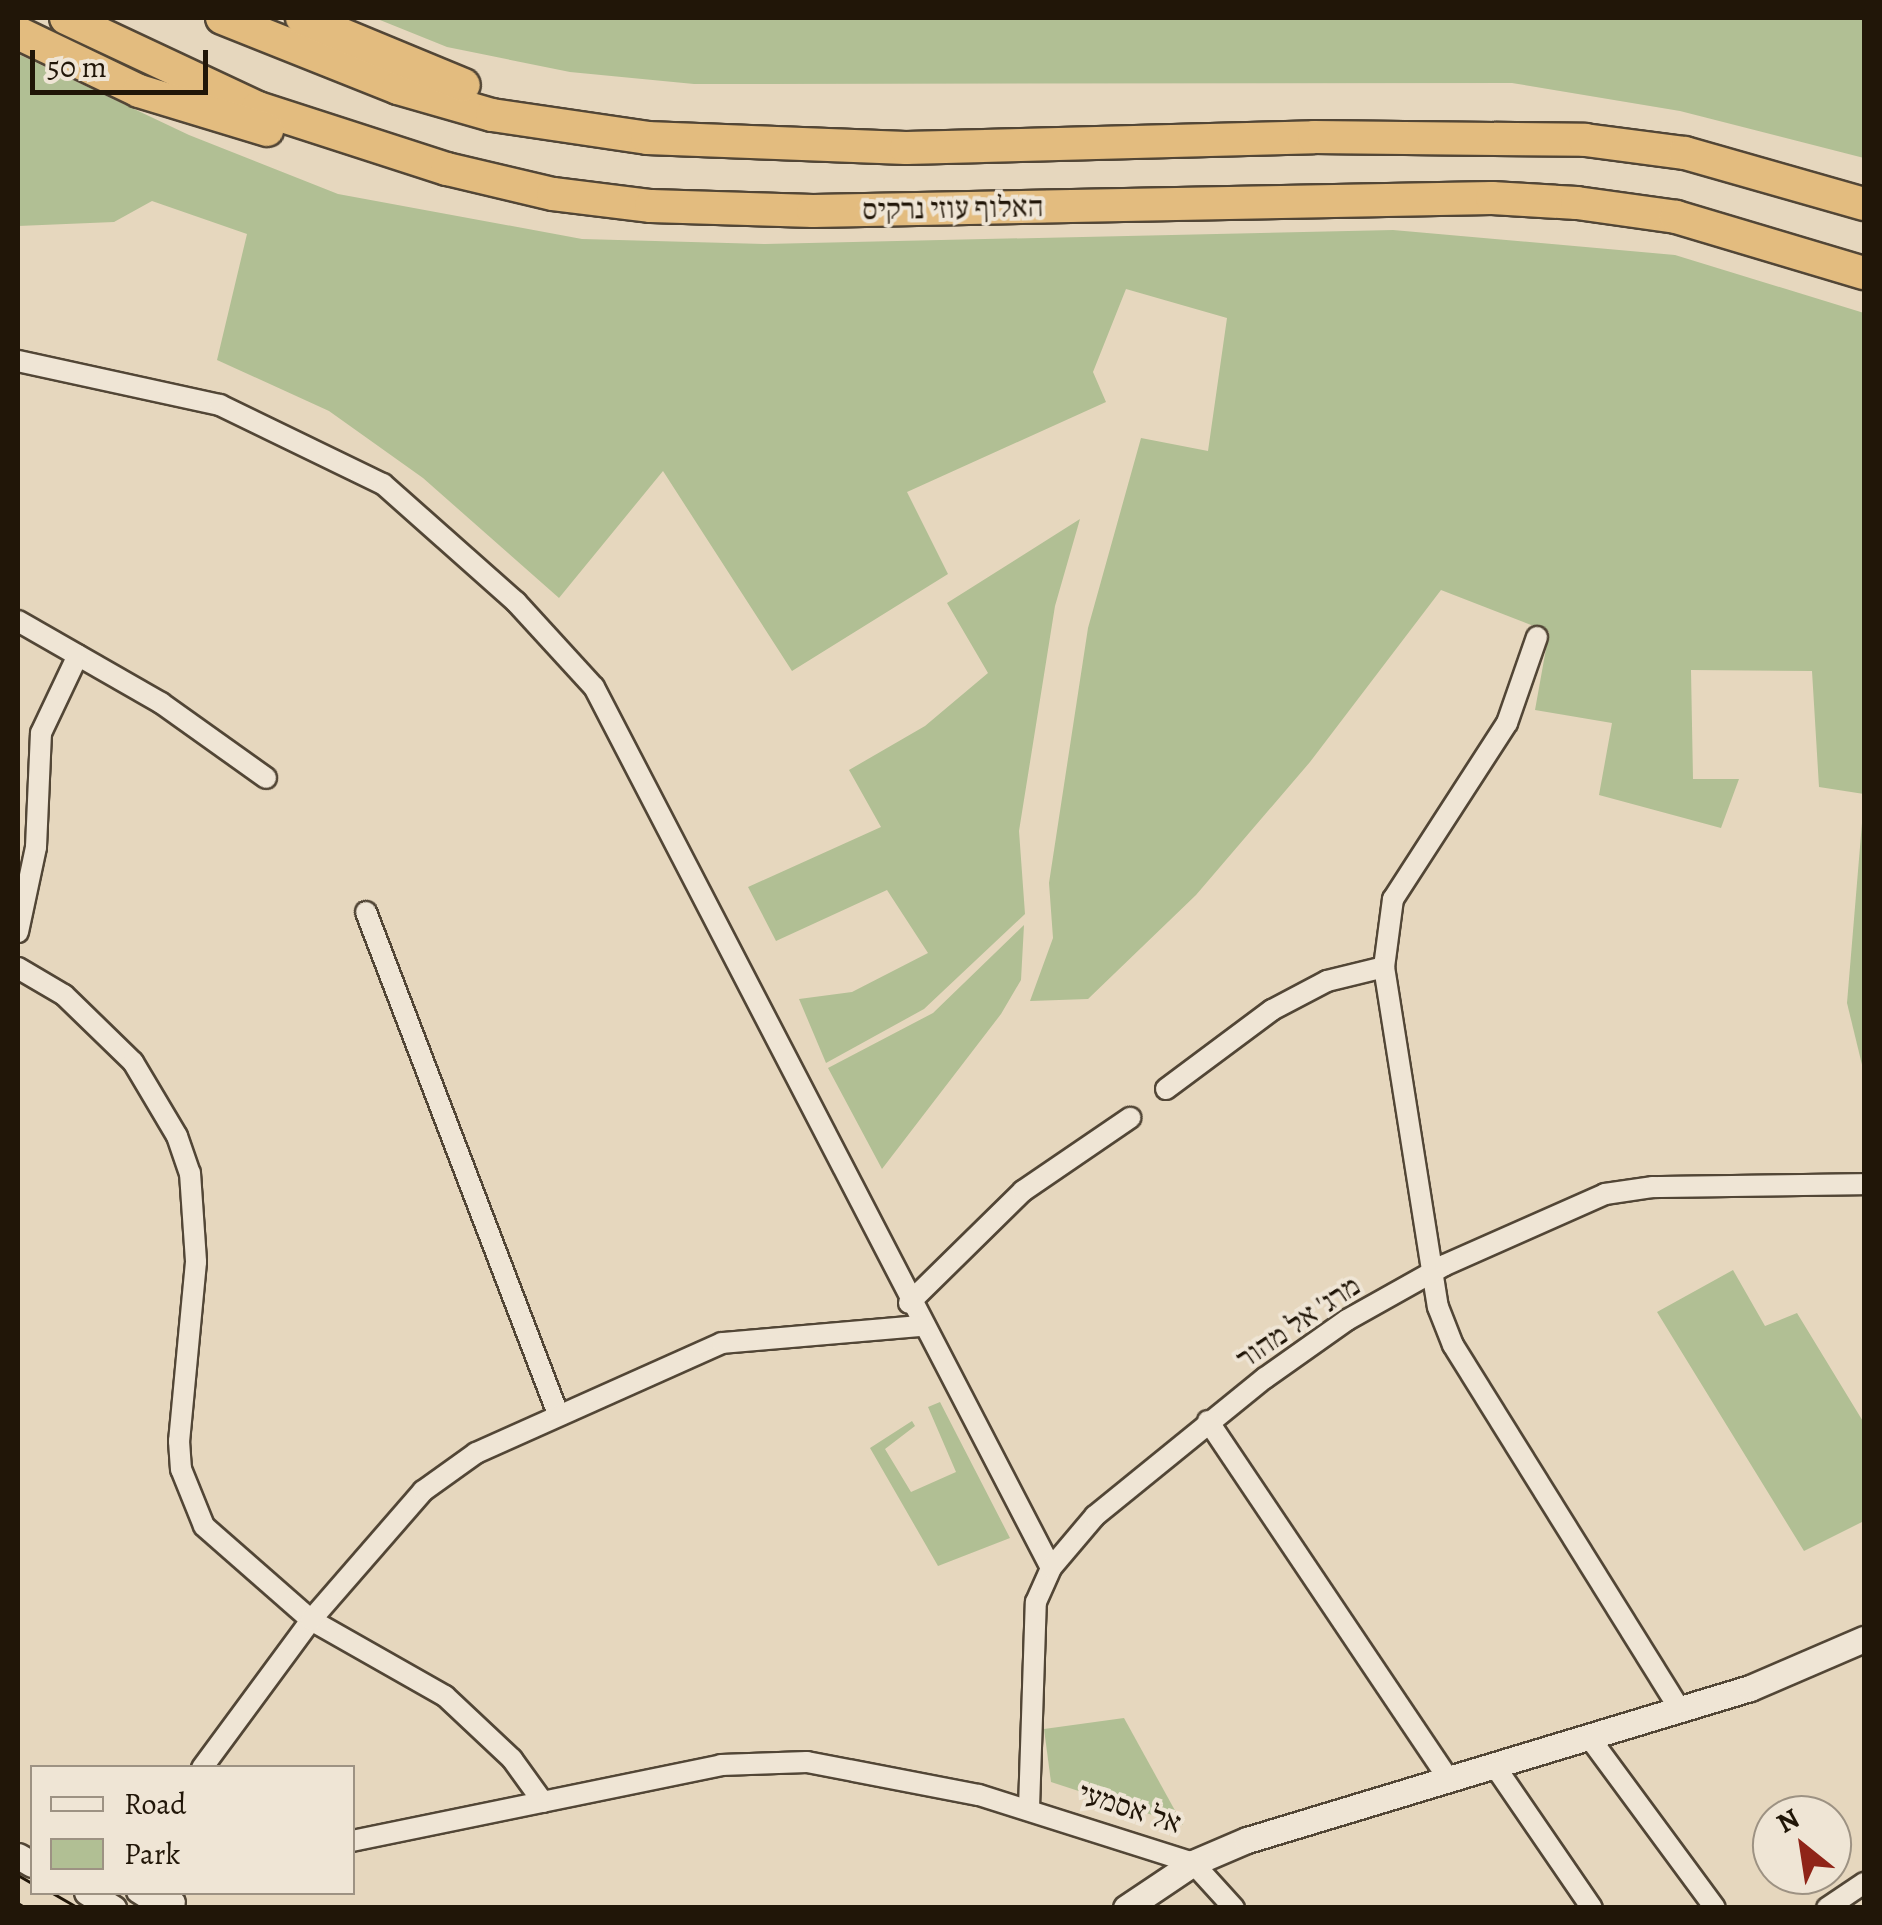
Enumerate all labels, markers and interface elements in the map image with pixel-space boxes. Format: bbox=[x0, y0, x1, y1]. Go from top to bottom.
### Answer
scale bar bbox=[35, 30, 212, 92]
text: 50 m bbox=[47, 47, 107, 87]
street label: האלוף עוזי נרקיס bbox=[862, 188, 1044, 228]
street label: מרג' אל מהור bbox=[1229, 1267, 1367, 1377]
legend bbox=[30, 1765, 355, 1895]
street label: אל אסמעי bbox=[1074, 1774, 1186, 1842]
text: Road bbox=[124, 1784, 186, 1824]
north arrow bbox=[1752, 1795, 1852, 1895]
text: N bbox=[1770, 1799, 1806, 1842]
text: Park bbox=[124, 1834, 180, 1874]

